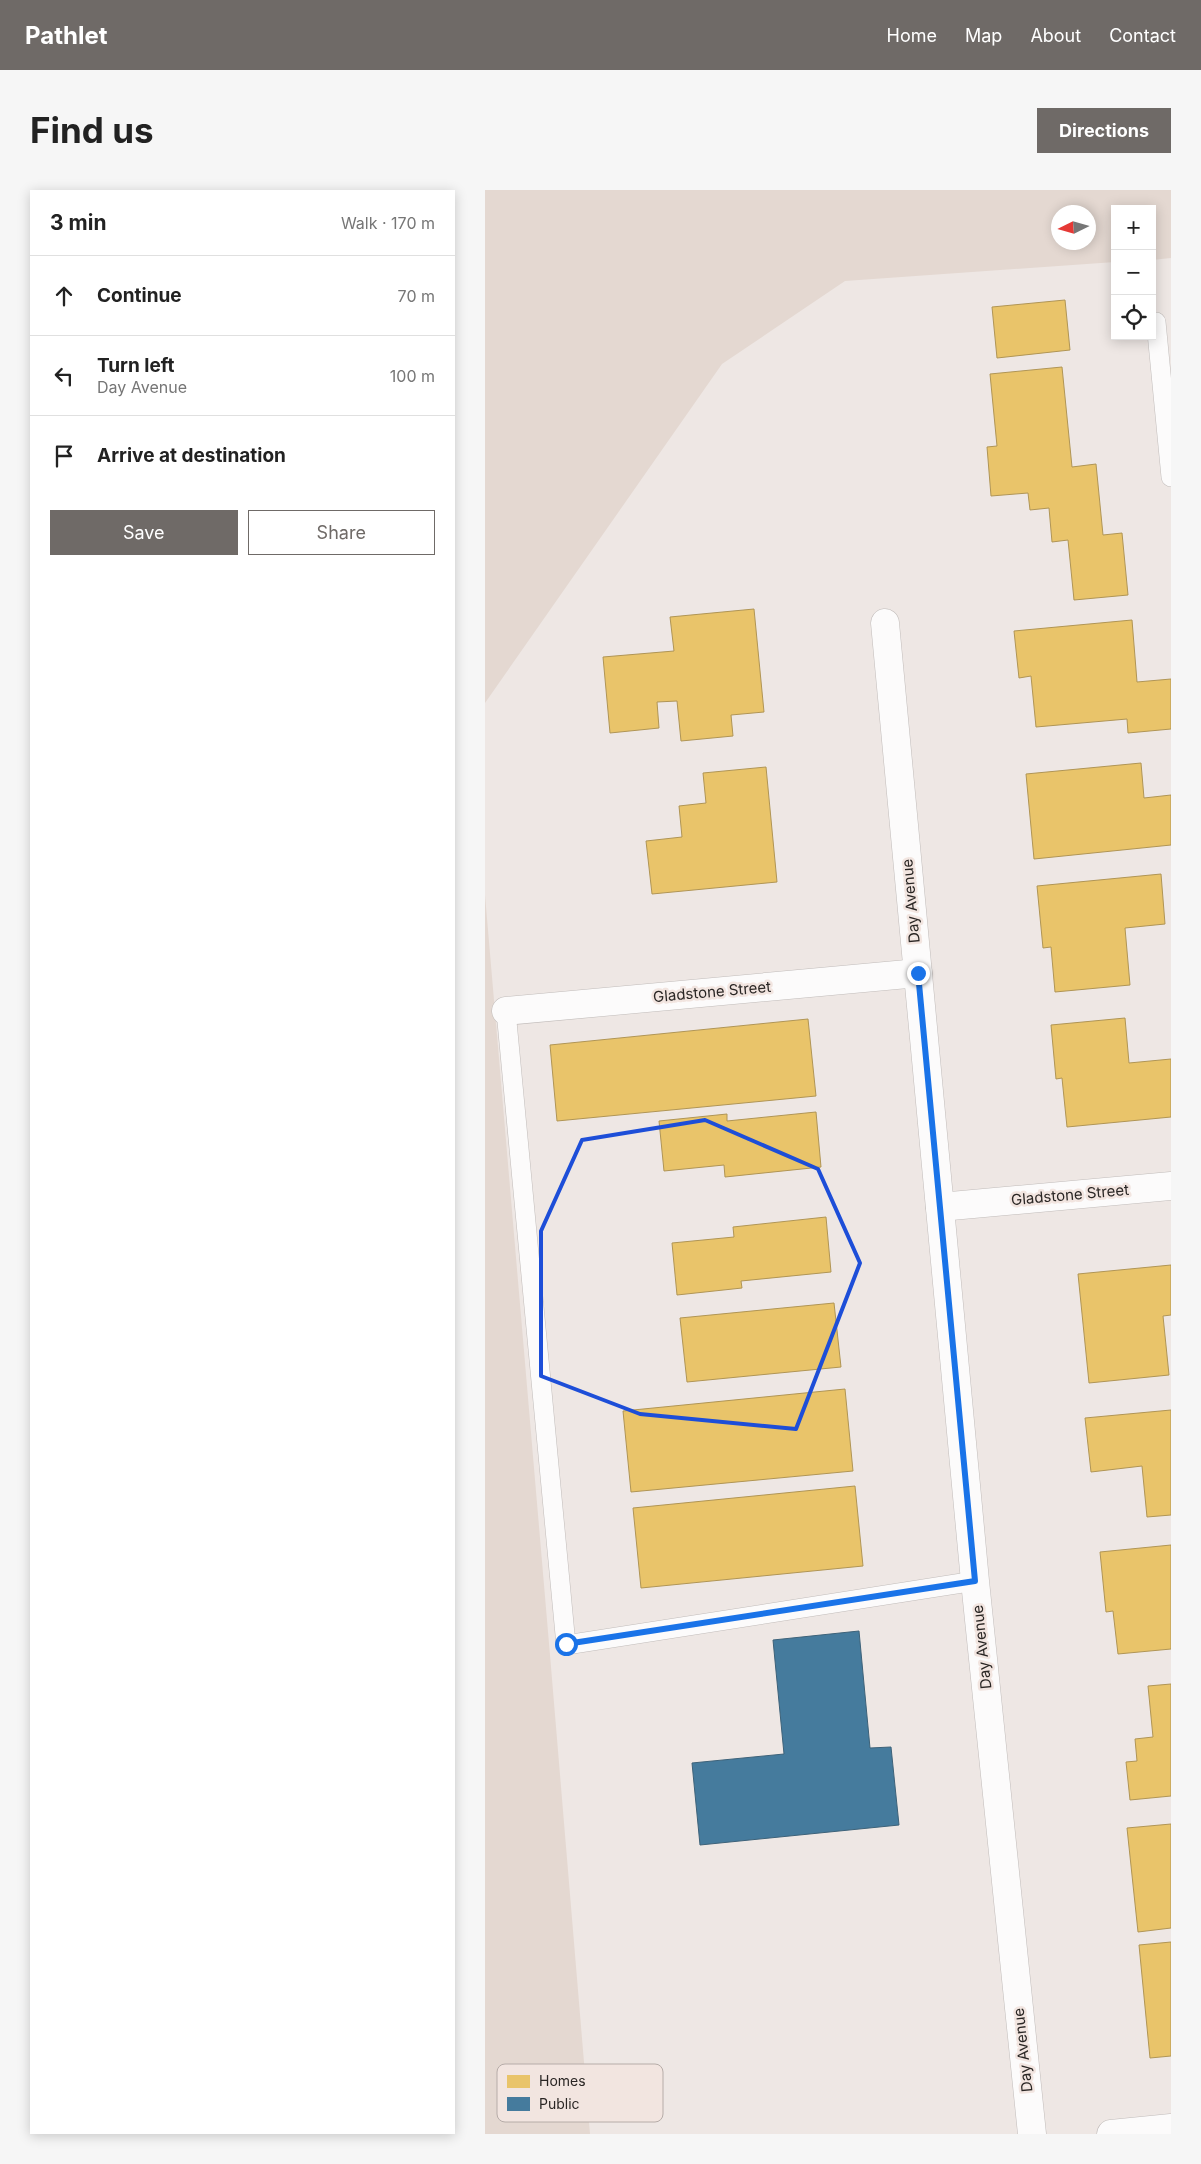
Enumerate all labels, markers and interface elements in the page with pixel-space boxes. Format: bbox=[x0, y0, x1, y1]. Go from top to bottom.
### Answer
text: Pathlet bbox=[25, 21, 108, 50]
text: Home bbox=[887, 25, 937, 46]
text: Map bbox=[965, 25, 1002, 46]
text: About bbox=[1030, 25, 1081, 46]
text: Contact bbox=[1109, 25, 1176, 46]
button: Directions bbox=[1037, 108, 1171, 153]
text: Find us bbox=[30, 109, 154, 151]
north arrow bbox=[1051, 205, 1096, 250]
map controls bbox=[1111, 205, 1156, 340]
button: + bbox=[1111, 205, 1156, 250]
text: 3 min bbox=[50, 210, 106, 235]
text: Walk · 170 m bbox=[341, 213, 435, 233]
button: − bbox=[1111, 250, 1156, 295]
icon: ahead bbox=[50, 282, 78, 310]
text: Continue bbox=[97, 284, 182, 307]
text: 70 m bbox=[398, 286, 435, 306]
button: locate bbox=[1111, 295, 1156, 340]
text: Turn left bbox=[97, 354, 175, 377]
icon: left bbox=[50, 362, 78, 390]
text: 100 m bbox=[390, 366, 435, 386]
text: Day Avenue bbox=[97, 377, 187, 397]
icon: arrive bbox=[50, 442, 78, 470]
text: Arrive at destination bbox=[97, 444, 286, 467]
button: Save bbox=[50, 510, 238, 555]
button: Share bbox=[248, 510, 435, 555]
street label: Day Avenue bbox=[897, 858, 924, 944]
route end bbox=[907, 962, 930, 985]
street label: Gladstone Street bbox=[652, 977, 772, 1006]
street label: Gladstone Street bbox=[1010, 1180, 1130, 1209]
street label: Day Avenue bbox=[968, 1604, 995, 1690]
route start bbox=[555, 1633, 578, 1656]
street label: Day Avenue bbox=[1009, 2007, 1036, 2093]
legend bbox=[497, 2064, 663, 2122]
text: Homes bbox=[539, 2072, 586, 2089]
text: Public bbox=[539, 2095, 580, 2112]

